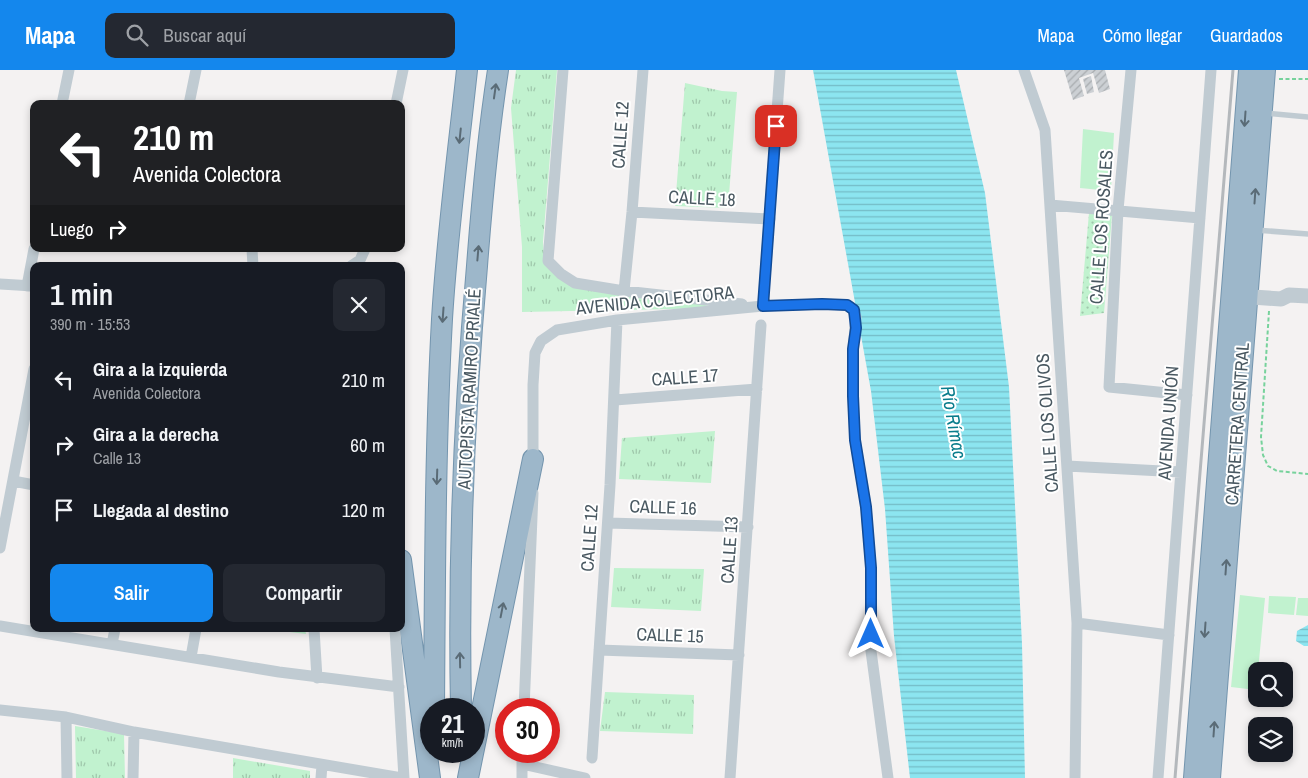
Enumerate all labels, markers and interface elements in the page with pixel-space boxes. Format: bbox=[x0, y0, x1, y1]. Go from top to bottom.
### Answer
search box bbox=[105, 13, 455, 58]
text: Mapa bbox=[25, 19, 75, 51]
icon: search bbox=[123, 21, 151, 49]
text: Buscar aquí bbox=[163, 22, 246, 48]
text: Mapa bbox=[1037, 23, 1074, 48]
text: Cómo llegar bbox=[1102, 23, 1182, 48]
text: Guardados bbox=[1210, 23, 1283, 48]
one-way arrow bbox=[490, 84, 500, 100]
street label: CALLE 12 bbox=[605, 101, 635, 169]
pin bbox=[755, 105, 797, 147]
one-way arrow bbox=[1240, 110, 1249, 126]
icon: arrive bbox=[762, 112, 790, 140]
text: 210 m bbox=[133, 114, 214, 161]
icon: left bbox=[50, 120, 115, 185]
one-way arrow bbox=[455, 128, 465, 144]
street label: CALLE LOS ROSALES bbox=[1083, 149, 1119, 305]
text: Avenida Colectora bbox=[133, 159, 281, 189]
street label: CALLE 18 bbox=[668, 184, 736, 212]
one-way arrow bbox=[1251, 188, 1260, 204]
icon: right bbox=[103, 215, 131, 243]
text: Luego bbox=[50, 216, 93, 242]
one-way arrow bbox=[473, 245, 482, 261]
text: 1 min bbox=[50, 274, 113, 314]
button: close bbox=[333, 279, 385, 331]
street label: AVENIDA COLECTORA bbox=[574, 279, 735, 321]
street label: AUTOPISTA RAMIRO PRIALÉ bbox=[451, 288, 487, 491]
one-way arrow bbox=[438, 307, 447, 323]
text: 390 m · 15:53 bbox=[50, 313, 130, 335]
street label: CARRETERA CENTRAL bbox=[1219, 342, 1255, 506]
street label: CALLE LOS OLIVOS bbox=[1030, 352, 1064, 493]
text: Gira a la izquierda bbox=[93, 356, 227, 382]
street label: CALLE 17 bbox=[651, 362, 719, 392]
street label: AVENIDA UNIÓN bbox=[1151, 365, 1184, 482]
icon: left bbox=[50, 366, 78, 394]
text: 210 m bbox=[342, 367, 385, 393]
text: Avenida Colectora bbox=[93, 382, 201, 404]
water label: Río Rímac bbox=[935, 384, 973, 461]
text: Gira a la derecha bbox=[93, 421, 219, 447]
icon: right bbox=[50, 431, 78, 459]
text: 60 m bbox=[350, 432, 385, 458]
text: Calle 13 bbox=[93, 447, 141, 469]
one-way arrow bbox=[433, 469, 442, 485]
street label: CALLE 16 bbox=[629, 493, 697, 521]
icon: arrive bbox=[50, 496, 78, 524]
text: Llegada al destino bbox=[93, 497, 229, 523]
text: 120 m bbox=[342, 497, 385, 523]
street label: CALLE 12 bbox=[574, 504, 604, 572]
street label: CALLE 13 bbox=[714, 516, 744, 584]
one-way arrow bbox=[1221, 560, 1231, 576]
button: Salir bbox=[50, 564, 213, 622]
button: Compartir bbox=[223, 564, 385, 622]
one-way arrow bbox=[498, 603, 508, 619]
position arrow bbox=[844, 607, 896, 659]
street label: CALLE 15 bbox=[636, 621, 704, 649]
one-way arrow bbox=[1200, 621, 1210, 637]
one-way arrow bbox=[456, 652, 465, 668]
map controls bbox=[1248, 662, 1293, 762]
button: search bbox=[1248, 662, 1293, 707]
speed limit sign: 30 bbox=[495, 698, 560, 763]
text: 21 bbox=[441, 707, 464, 741]
button: layers bbox=[1248, 717, 1293, 762]
one-way arrow bbox=[1209, 722, 1218, 738]
text: km/h bbox=[442, 735, 463, 751]

